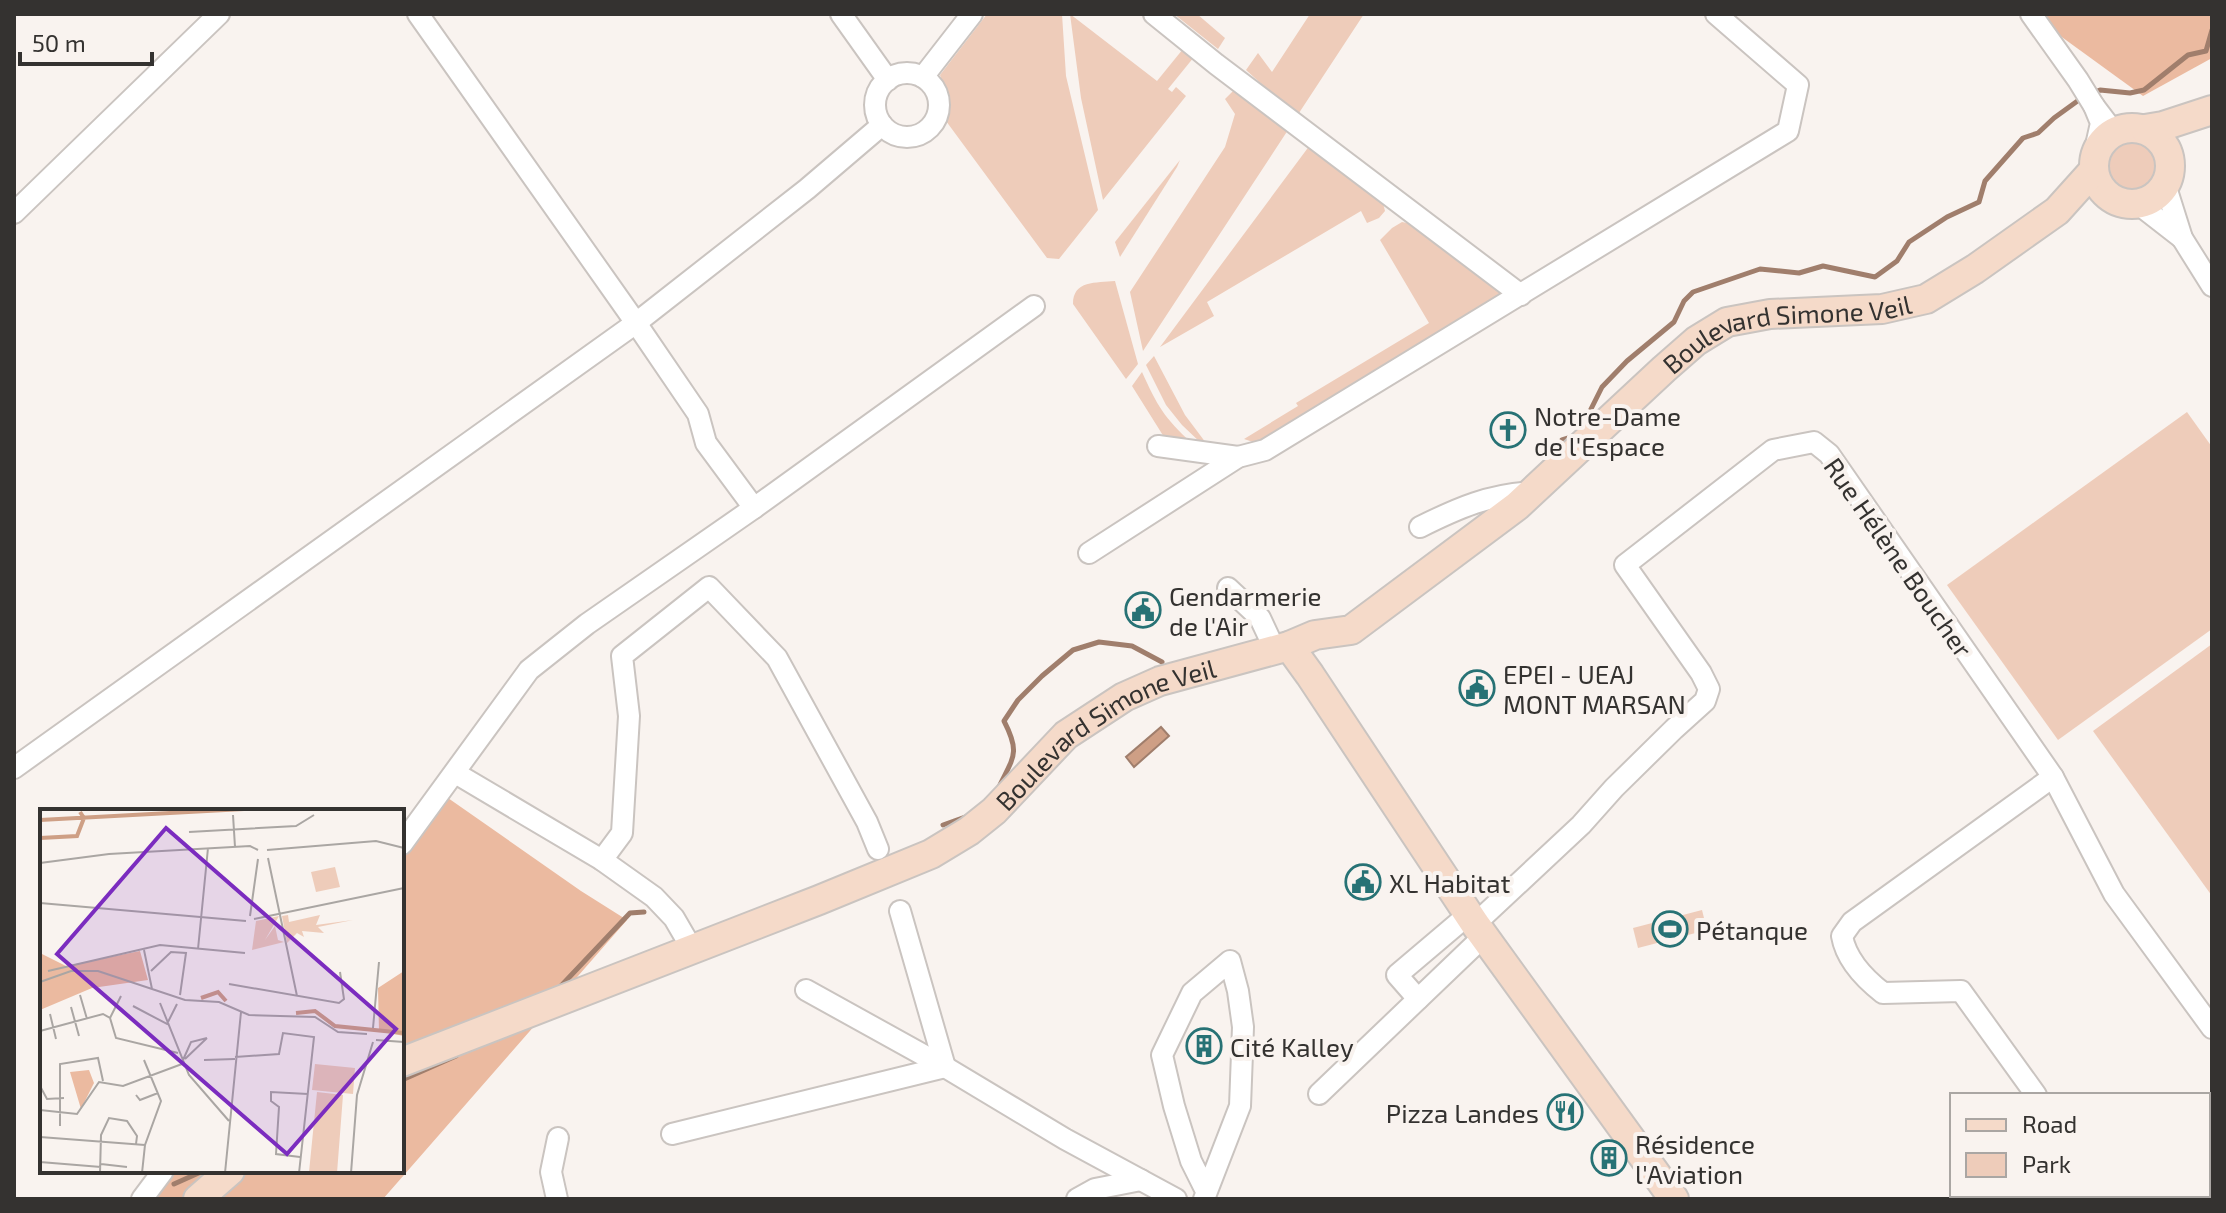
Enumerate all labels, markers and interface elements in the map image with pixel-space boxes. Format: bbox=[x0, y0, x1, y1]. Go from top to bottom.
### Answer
scale bar bbox=[20, 16, 152, 66]
text: 50 m bbox=[32, 28, 86, 57]
street label: Boulevard Simone Veil bbox=[1656, 287, 1915, 379]
place label: Notre-Dame de l'Espace bbox=[1534, 400, 1681, 461]
church icon: Notre-Dame de l'Espace bbox=[1489, 411, 1527, 449]
street label: Rue Hélène Boucher bbox=[1818, 451, 1980, 663]
place label: Gendarmerie de l'Air bbox=[1169, 580, 1322, 641]
public building icon: Gendarmerie de l'Air bbox=[1124, 591, 1162, 629]
street label: Boulevard Simone Veil bbox=[988, 651, 1219, 816]
place label: EPEI - UEAJ MONT MARSAN bbox=[1503, 658, 1686, 719]
public building icon: EPEI - UEAJ MONT MARSAN bbox=[1458, 669, 1496, 707]
inset map bbox=[40, 809, 404, 1173]
public building icon: XL Habitat bbox=[1344, 863, 1382, 901]
place label: XL Habitat bbox=[1389, 867, 1511, 898]
sports icon: Pétanque bbox=[1651, 910, 1689, 948]
place label: Pétanque bbox=[1696, 914, 1808, 945]
building icon: Cité Kalley bbox=[1185, 1027, 1223, 1065]
place label: Cité Kalley bbox=[1230, 1031, 1354, 1062]
restaurant icon: Pizza Landes bbox=[1546, 1093, 1584, 1131]
legend bbox=[1950, 1093, 2210, 1197]
place label: Pizza Landes bbox=[1386, 1097, 1539, 1128]
text: Road bbox=[2022, 1109, 2077, 1138]
place label: Résidence l'Aviation bbox=[1635, 1128, 1755, 1189]
building icon: Résidence l'Aviation bbox=[1590, 1139, 1628, 1177]
text: Park bbox=[2022, 1149, 2071, 1178]

